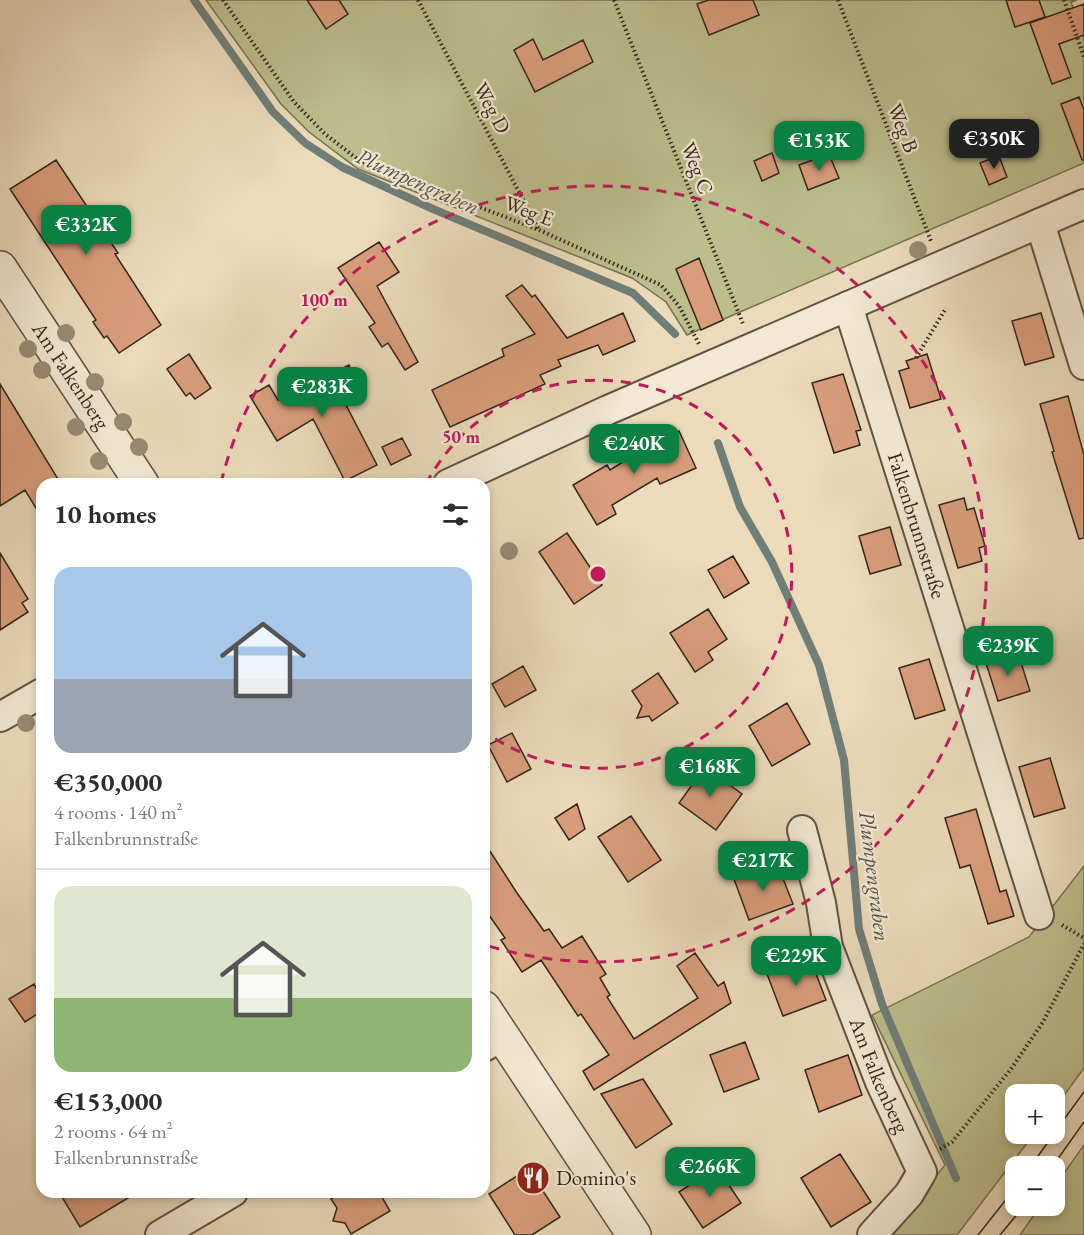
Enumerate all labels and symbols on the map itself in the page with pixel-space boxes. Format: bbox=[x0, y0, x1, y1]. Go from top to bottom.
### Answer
street label: Weg D bbox=[468, 77, 517, 138]
street label: Weg B bbox=[882, 99, 925, 156]
pin: €350K bbox=[952, 119, 1036, 170]
pin: €153K bbox=[777, 121, 861, 172]
street label: Weg C bbox=[675, 138, 720, 198]
water label: Plumpengraben bbox=[352, 141, 484, 221]
street label: Weg E bbox=[501, 189, 558, 232]
pin: €332K bbox=[44, 205, 128, 256]
text: 100 m bbox=[300, 288, 348, 311]
street label: Am Falkenberg bbox=[26, 316, 117, 435]
pin: €283K bbox=[280, 367, 364, 418]
pin: €240K bbox=[592, 424, 676, 475]
text: 50 m bbox=[442, 425, 480, 448]
street label: Falkenbrunnstraße bbox=[882, 449, 953, 602]
centre of rings bbox=[588, 564, 608, 584]
pin: €239K bbox=[966, 626, 1050, 677]
pin: €168K bbox=[668, 747, 752, 798]
water label: Plumpengraben bbox=[852, 809, 897, 943]
pin: €217K bbox=[721, 841, 805, 892]
pin: €229K bbox=[754, 936, 838, 987]
street label: Am Falkenberg bbox=[843, 1012, 916, 1138]
pin: €266K bbox=[668, 1147, 752, 1198]
restaurant icon: Domino's bbox=[515, 1160, 551, 1196]
place label: Domino's bbox=[556, 1164, 636, 1191]

